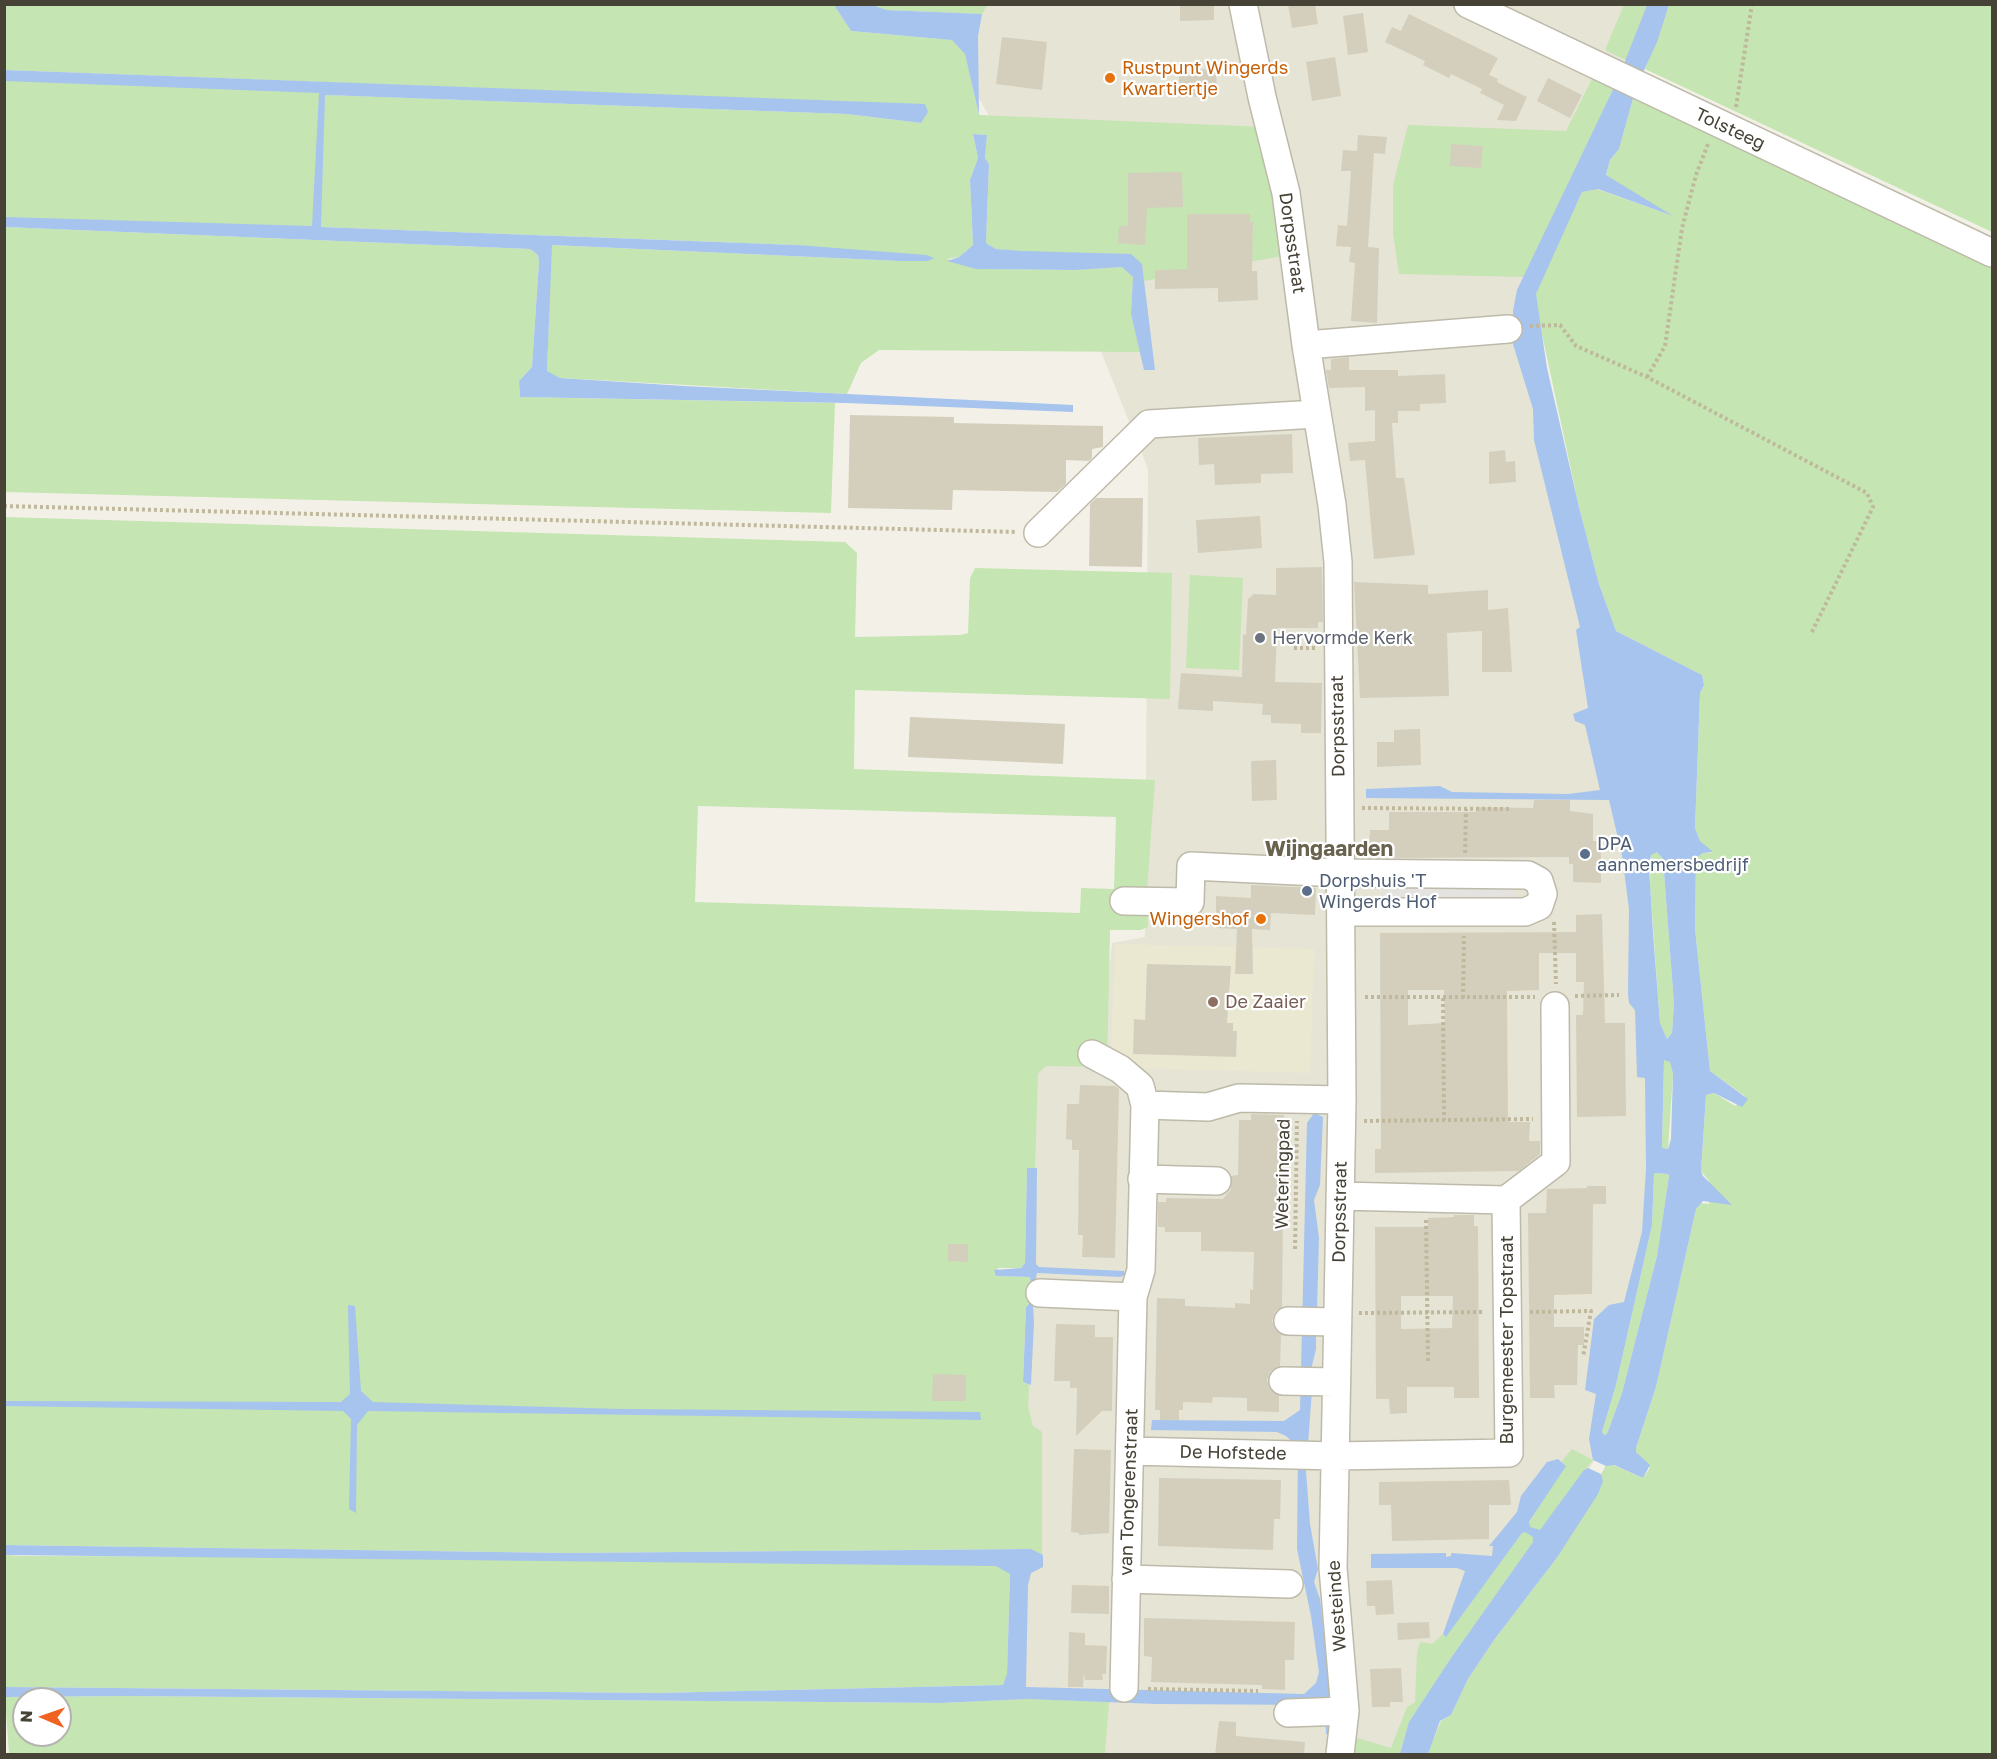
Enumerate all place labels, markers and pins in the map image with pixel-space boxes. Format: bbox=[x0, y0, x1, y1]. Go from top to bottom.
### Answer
place label: Rustpunt Wingerds Kwartiertje bbox=[1122, 57, 1288, 100]
marker: Rustpunt Wingerds Kwartiertje bbox=[1103, 71, 1117, 85]
place label: Hervormde Kerk bbox=[1272, 627, 1413, 649]
marker: Hervormde Kerk bbox=[1253, 631, 1267, 645]
place label: DPA aannemersbedrijf bbox=[1597, 833, 1749, 876]
marker: DPA aannemersbedrijf bbox=[1578, 847, 1592, 861]
place label: Dorpshuis 'T Wingerds Hof bbox=[1319, 870, 1437, 912]
marker: Dorpshuis 'T Wingerds Hof bbox=[1300, 884, 1314, 898]
place label: Wingershof bbox=[1149, 908, 1249, 930]
marker: Wingershof bbox=[1254, 912, 1268, 926]
place label: De Zaaier bbox=[1225, 991, 1306, 1013]
marker: De Zaaier bbox=[1206, 995, 1220, 1009]

